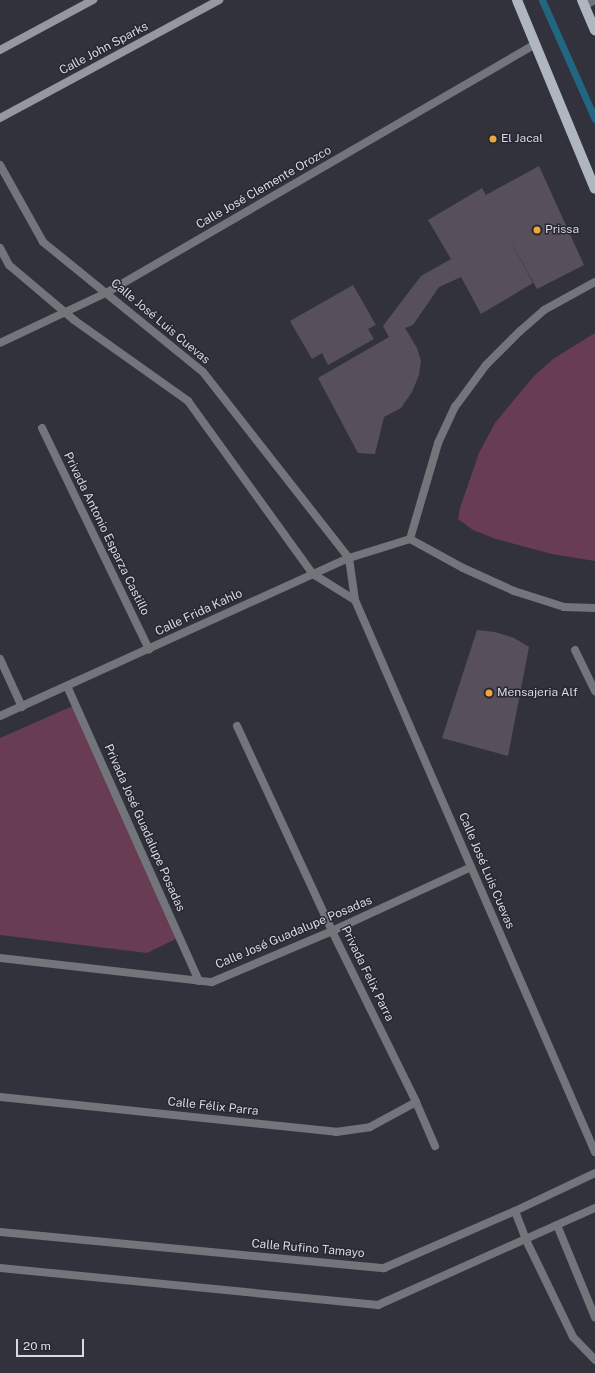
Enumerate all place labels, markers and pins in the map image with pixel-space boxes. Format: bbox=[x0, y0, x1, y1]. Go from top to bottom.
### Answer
place label: El Jacal bbox=[501, 132, 543, 146]
marker: El Jacal bbox=[488, 134, 498, 144]
place label: Prissa bbox=[545, 223, 579, 237]
marker: Prissa bbox=[532, 225, 542, 235]
place label: Mensajeria Alf bbox=[497, 686, 578, 700]
marker: Mensajeria Alf bbox=[484, 688, 494, 698]

